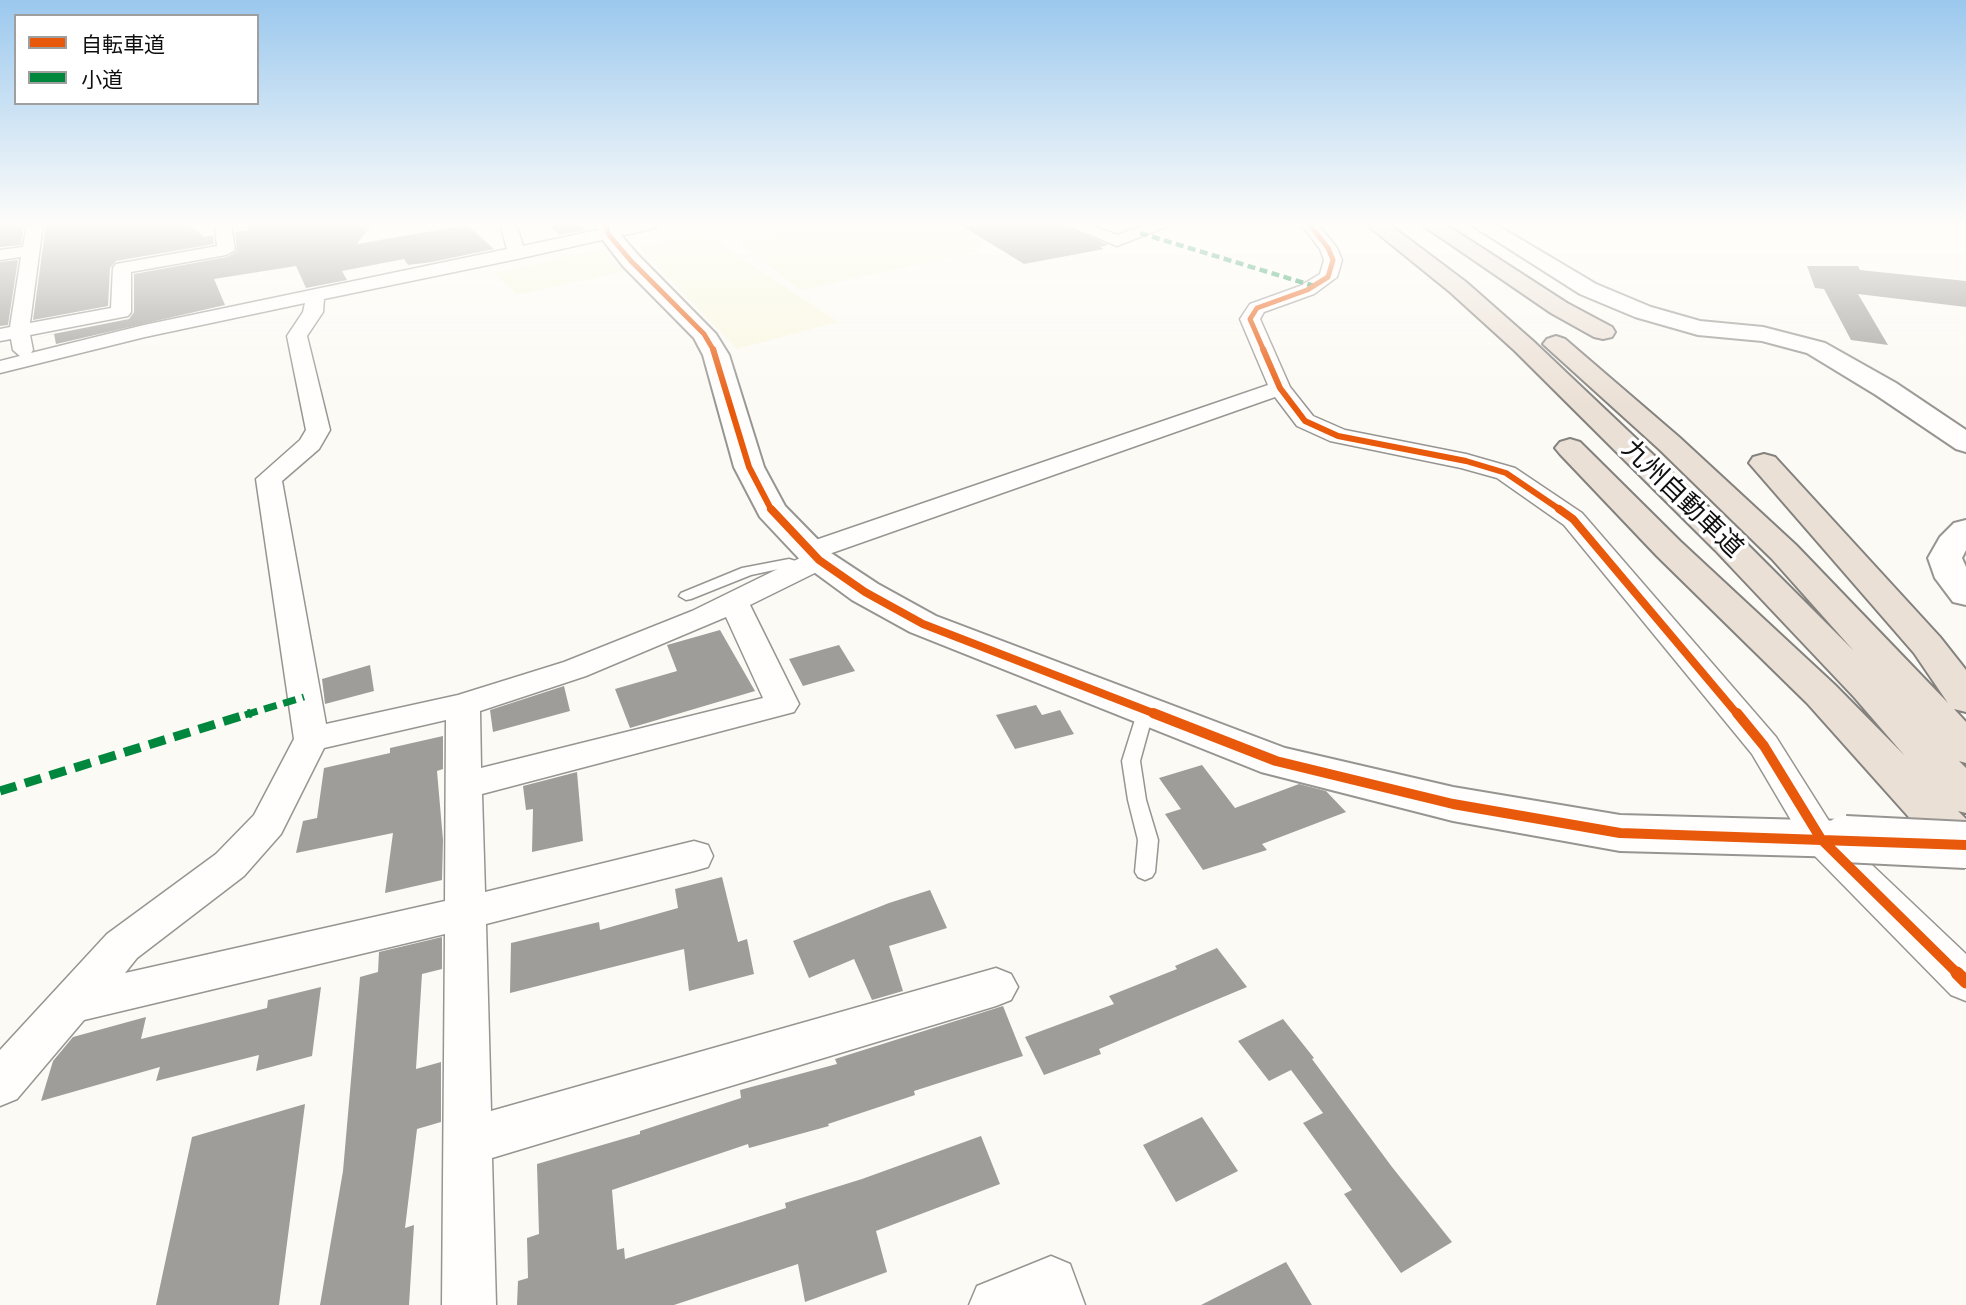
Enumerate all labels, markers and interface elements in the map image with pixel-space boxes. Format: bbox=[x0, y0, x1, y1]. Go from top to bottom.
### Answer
legend bbox=[14, 14, 259, 105]
text: 自転車道 bbox=[81, 32, 165, 57]
text: 小道 bbox=[81, 67, 123, 92]
street label: 九州自動車道 bbox=[1615, 434, 1749, 564]

